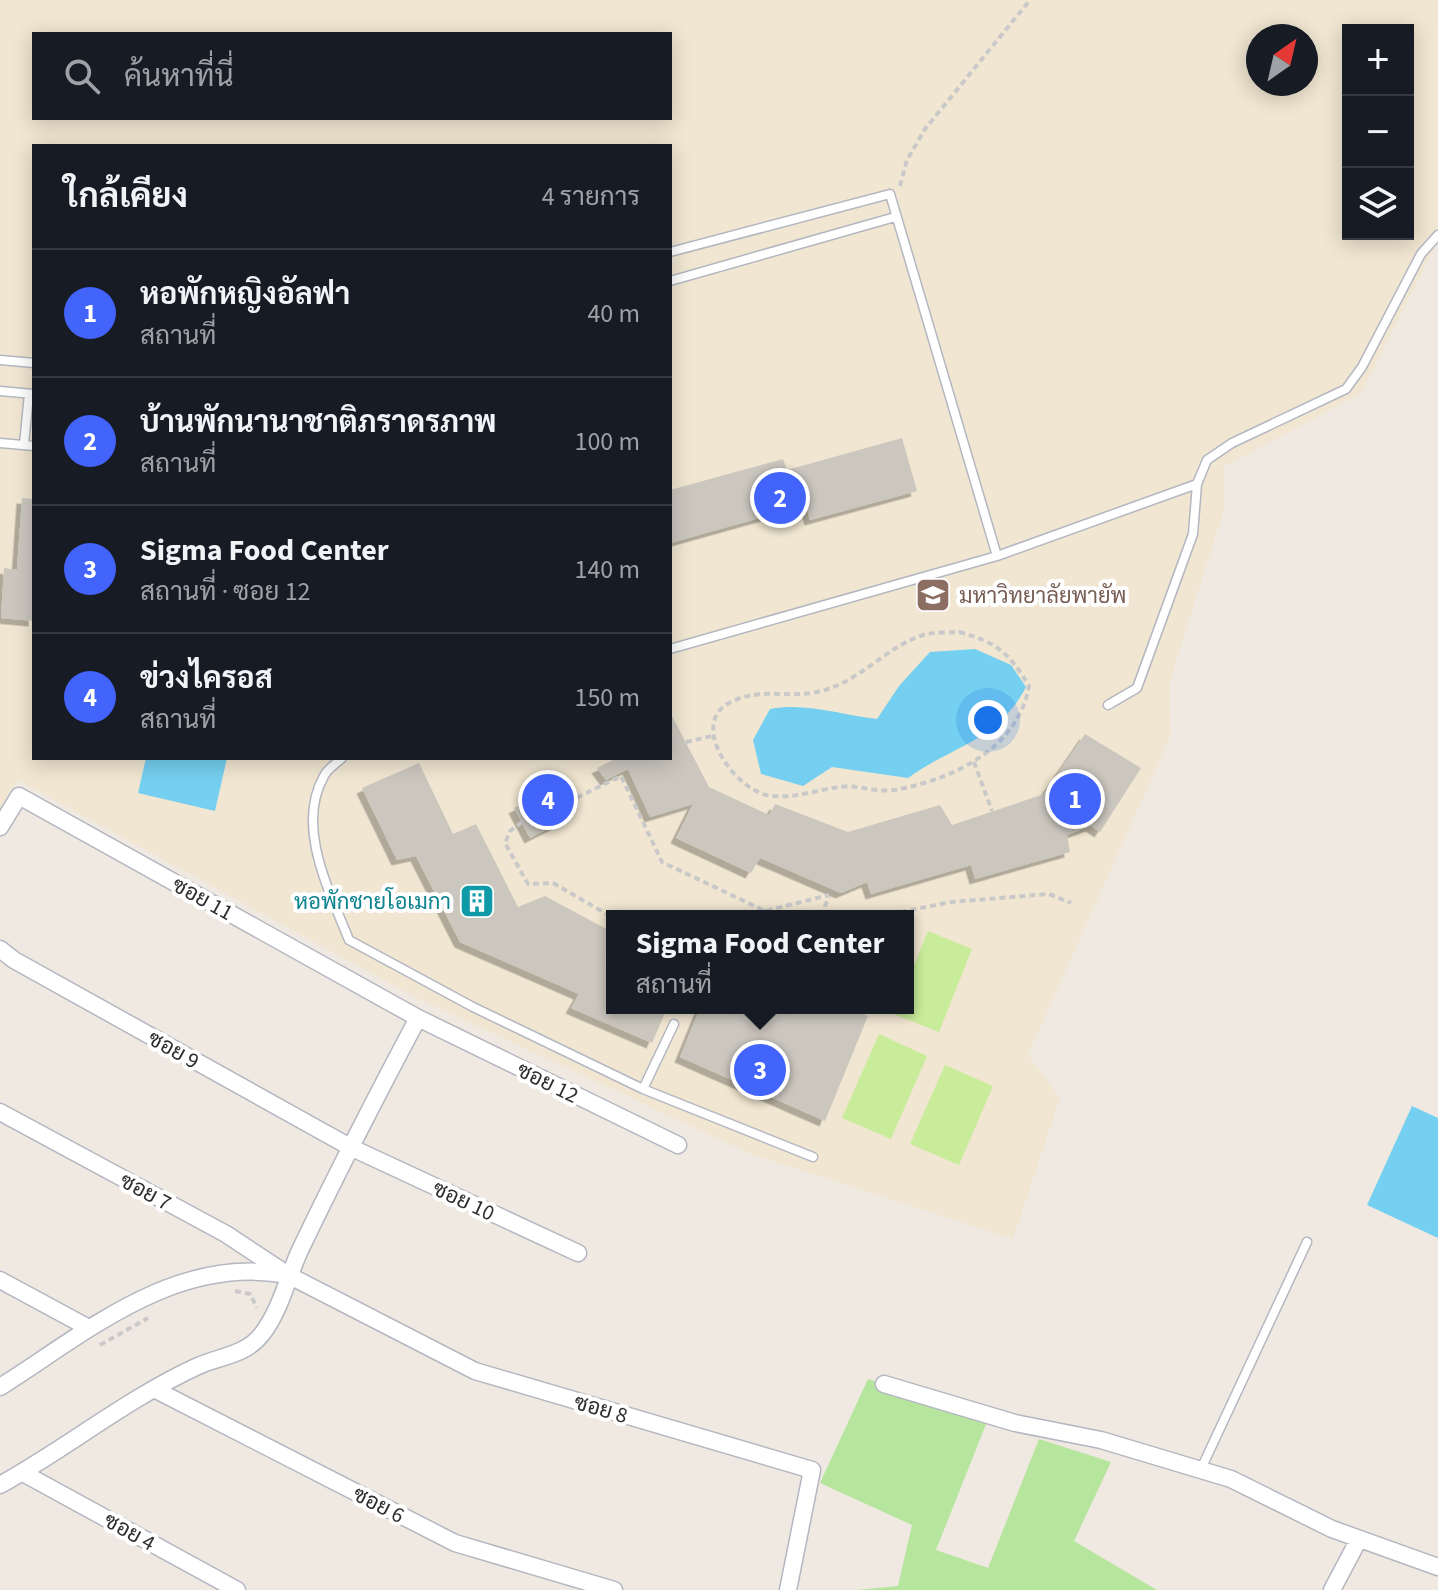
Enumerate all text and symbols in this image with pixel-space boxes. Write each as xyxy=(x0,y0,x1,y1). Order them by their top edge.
north arrow xyxy=(1246,24,1318,96)
map controls xyxy=(1342,24,1414,240)
button: + xyxy=(1342,24,1414,96)
search box xyxy=(32,32,672,120)
icon: search xyxy=(60,54,104,98)
text: ค้นหาที่นี่ xyxy=(124,55,234,98)
button: − xyxy=(1342,96,1414,168)
button: layers xyxy=(1342,168,1414,240)
text: ใกล้เคียง xyxy=(64,172,188,221)
text: 4 รายการ xyxy=(542,178,640,215)
text: หอพักหญิงอัลฟา xyxy=(140,273,350,316)
text: 1 xyxy=(83,295,97,332)
text: 40 m xyxy=(587,295,640,332)
text: สถานที่ xyxy=(140,317,216,354)
text: บ้านพักนานาชาติภราดรภาพ xyxy=(140,401,497,444)
text: 2 xyxy=(83,423,97,460)
text: 100 m xyxy=(574,423,640,460)
text: สถานที่ xyxy=(140,445,216,482)
pin: 2 xyxy=(754,468,806,528)
text: Sigma Food Center xyxy=(140,529,389,572)
text: 3 xyxy=(83,551,97,588)
text: 140 m xyxy=(574,551,640,588)
text: สถานที่ · ซอย 12 xyxy=(140,573,311,610)
school or university icon: มหาวิทยาลัยพายัพ xyxy=(914,576,952,614)
place label: มหาวิทยาลัยพายัพ xyxy=(959,580,1126,612)
text: ข่วงไครอส xyxy=(140,657,273,700)
text: 4 xyxy=(83,679,97,716)
text: 150 m xyxy=(574,679,640,716)
your location xyxy=(968,700,1008,740)
text: สถานที่ xyxy=(140,701,216,738)
pin: 1 xyxy=(1049,769,1101,829)
pin: 4 xyxy=(522,770,574,830)
street label: ซอย 11 xyxy=(166,869,239,929)
building icon: หอพักชายโอเมกา xyxy=(458,882,496,920)
place label: หอพักชายโอเมกา xyxy=(294,886,451,918)
popup xyxy=(606,910,914,1014)
text: Sigma Food Center xyxy=(636,922,884,965)
text: สถานที่ xyxy=(636,966,712,1003)
street label: ซอย 9 xyxy=(142,1023,205,1077)
pin: 3 xyxy=(734,1040,786,1100)
street label: ซอย 12 xyxy=(511,1054,584,1112)
street label: ซอย 7 xyxy=(114,1165,177,1219)
street label: ซอย 10 xyxy=(427,1173,500,1229)
street label: ซอย 8 xyxy=(570,1386,631,1432)
street label: ซอย 6 xyxy=(347,1478,410,1532)
street label: ซอย 4 xyxy=(98,1505,161,1559)

